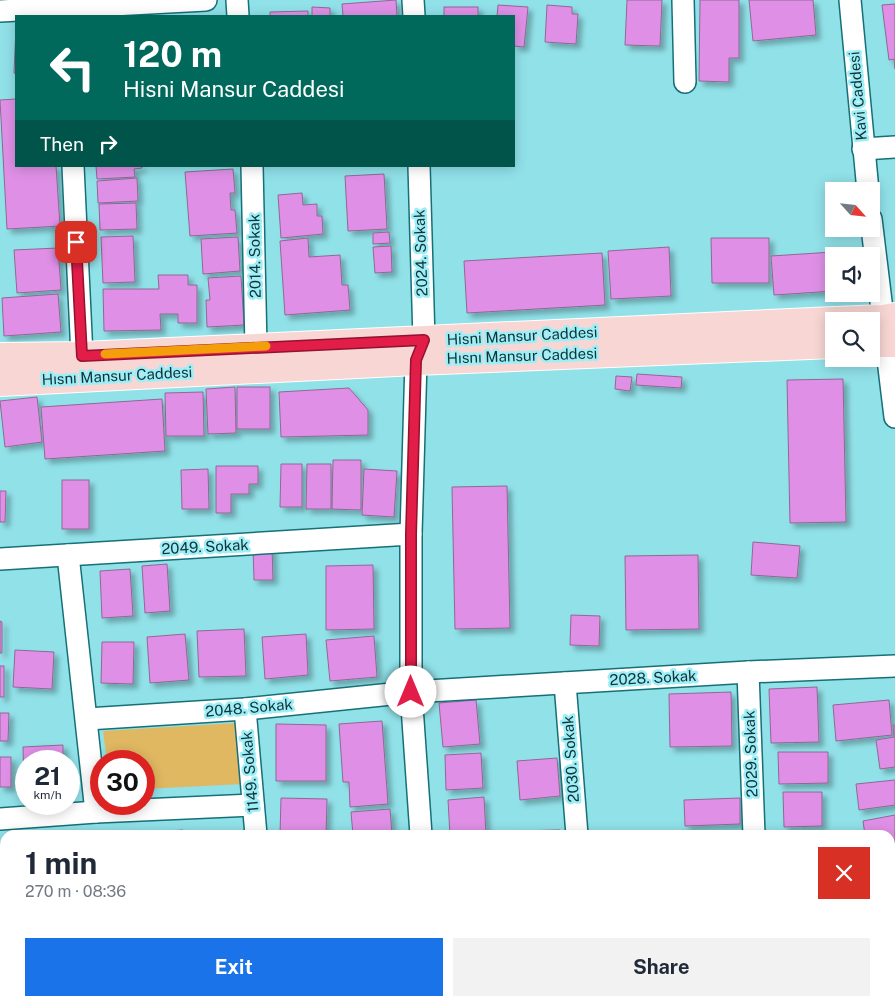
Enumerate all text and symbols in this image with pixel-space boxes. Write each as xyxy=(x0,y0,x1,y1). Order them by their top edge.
text: 120 m xyxy=(123,34,222,75)
icon: left xyxy=(40,35,105,100)
street label: Kavi Caddesi xyxy=(845,51,870,141)
text: Hisni Mansur Caddesi xyxy=(123,76,344,102)
icon: right xyxy=(94,130,122,158)
text: Then xyxy=(40,133,84,155)
north arrow xyxy=(825,182,880,238)
map controls xyxy=(825,182,880,367)
street label: 2024. Sokak xyxy=(410,209,431,297)
street label: 2014. Sokak xyxy=(245,214,264,298)
pin xyxy=(55,221,97,263)
icon: arrive xyxy=(62,228,90,256)
button: sound xyxy=(825,247,880,302)
button: search xyxy=(825,312,880,367)
street label: Hisni Mansur Caddesi xyxy=(446,323,598,348)
street label: Hısnı Mansur Caddesi xyxy=(446,344,598,367)
street label: Hısnı Mansur Caddesi xyxy=(41,363,193,388)
street label: 2049. Sokak xyxy=(161,536,249,557)
position arrow xyxy=(384,665,436,717)
street label: 2028. Sokak xyxy=(609,667,697,688)
street label: 2048. Sokak xyxy=(205,695,293,720)
street label: 2029. Sokak xyxy=(740,710,761,798)
street label: 2030. Sokak xyxy=(559,715,582,803)
street label: 1149. Sokak xyxy=(237,731,262,813)
speed limit sign: 30 xyxy=(90,750,155,815)
text: 21 xyxy=(34,761,61,791)
text: km/h xyxy=(33,788,62,802)
text: 1 min xyxy=(25,845,97,881)
button: close xyxy=(818,847,870,899)
text: 270 m · 08:36 xyxy=(25,882,126,901)
button: Exit xyxy=(25,938,443,996)
button: Share xyxy=(453,938,870,996)

